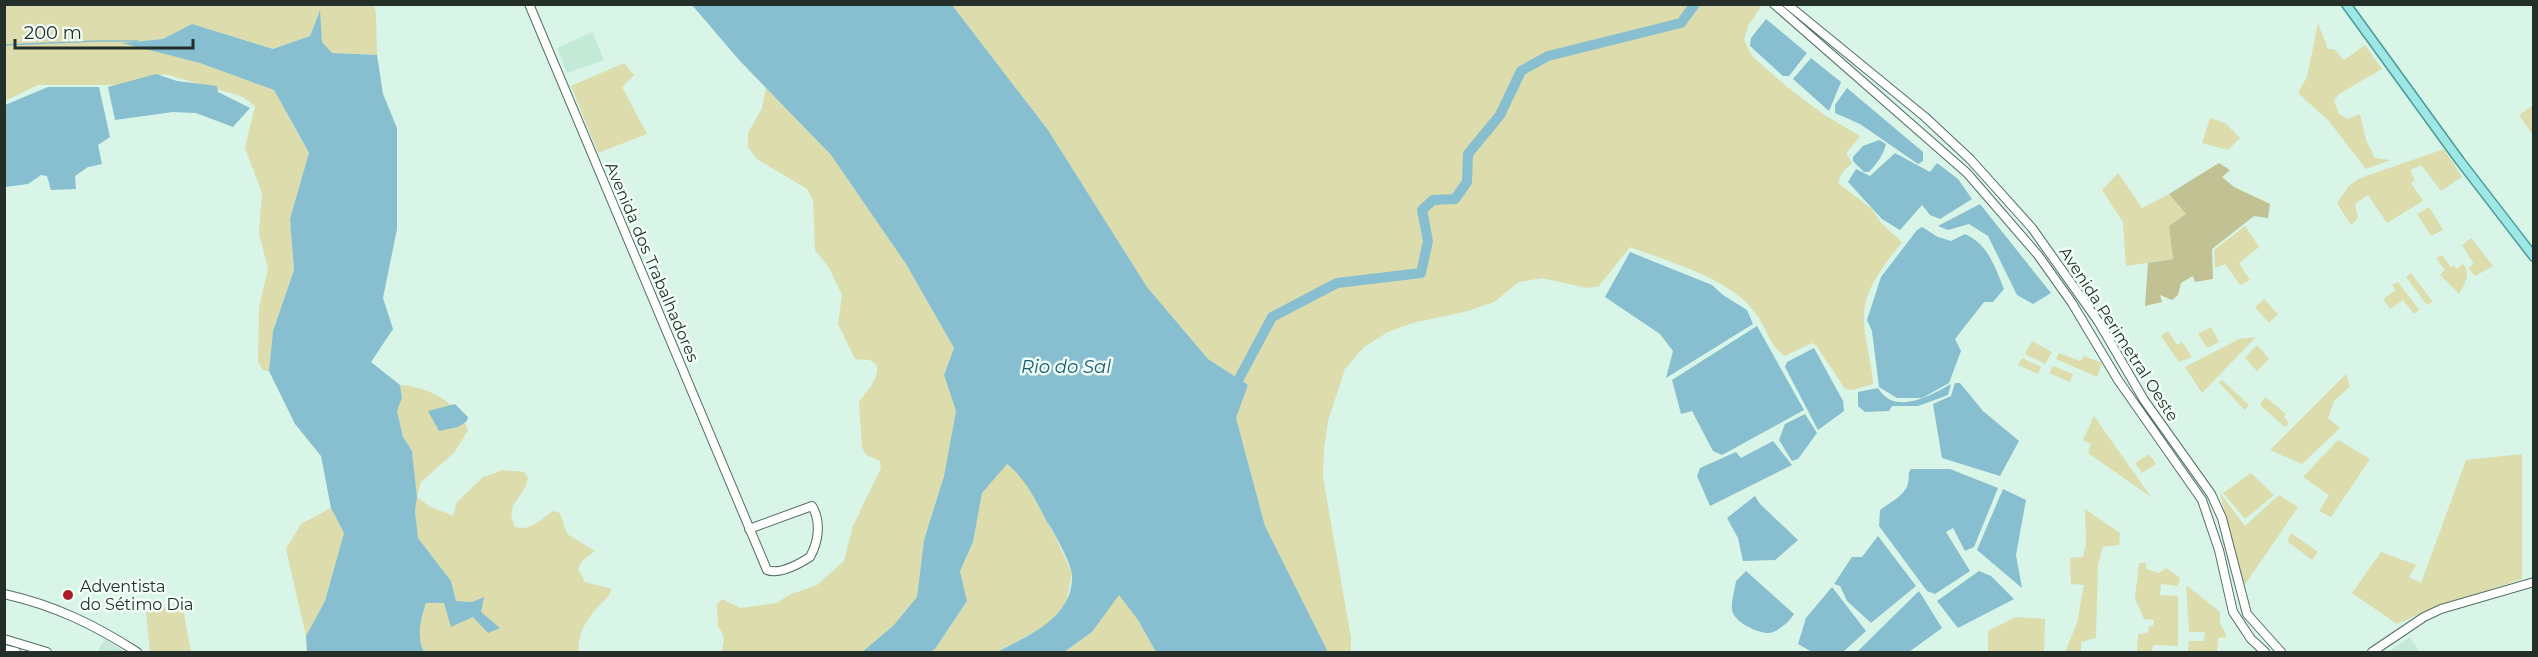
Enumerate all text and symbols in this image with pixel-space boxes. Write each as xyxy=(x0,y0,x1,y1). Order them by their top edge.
scale bar xyxy=(15,12,194,50)
text: 200 m xyxy=(24,22,82,44)
street label: Avenida dos Trabalhadores xyxy=(601,159,703,365)
street label: Avenida Perimetral Oeste xyxy=(2056,243,2182,425)
water label: Rio do Sal xyxy=(1021,356,1111,378)
place label: Adventista do Sétimo Dia xyxy=(80,577,194,614)
marker: Adventista do Sétimo Dia xyxy=(61,588,75,602)

